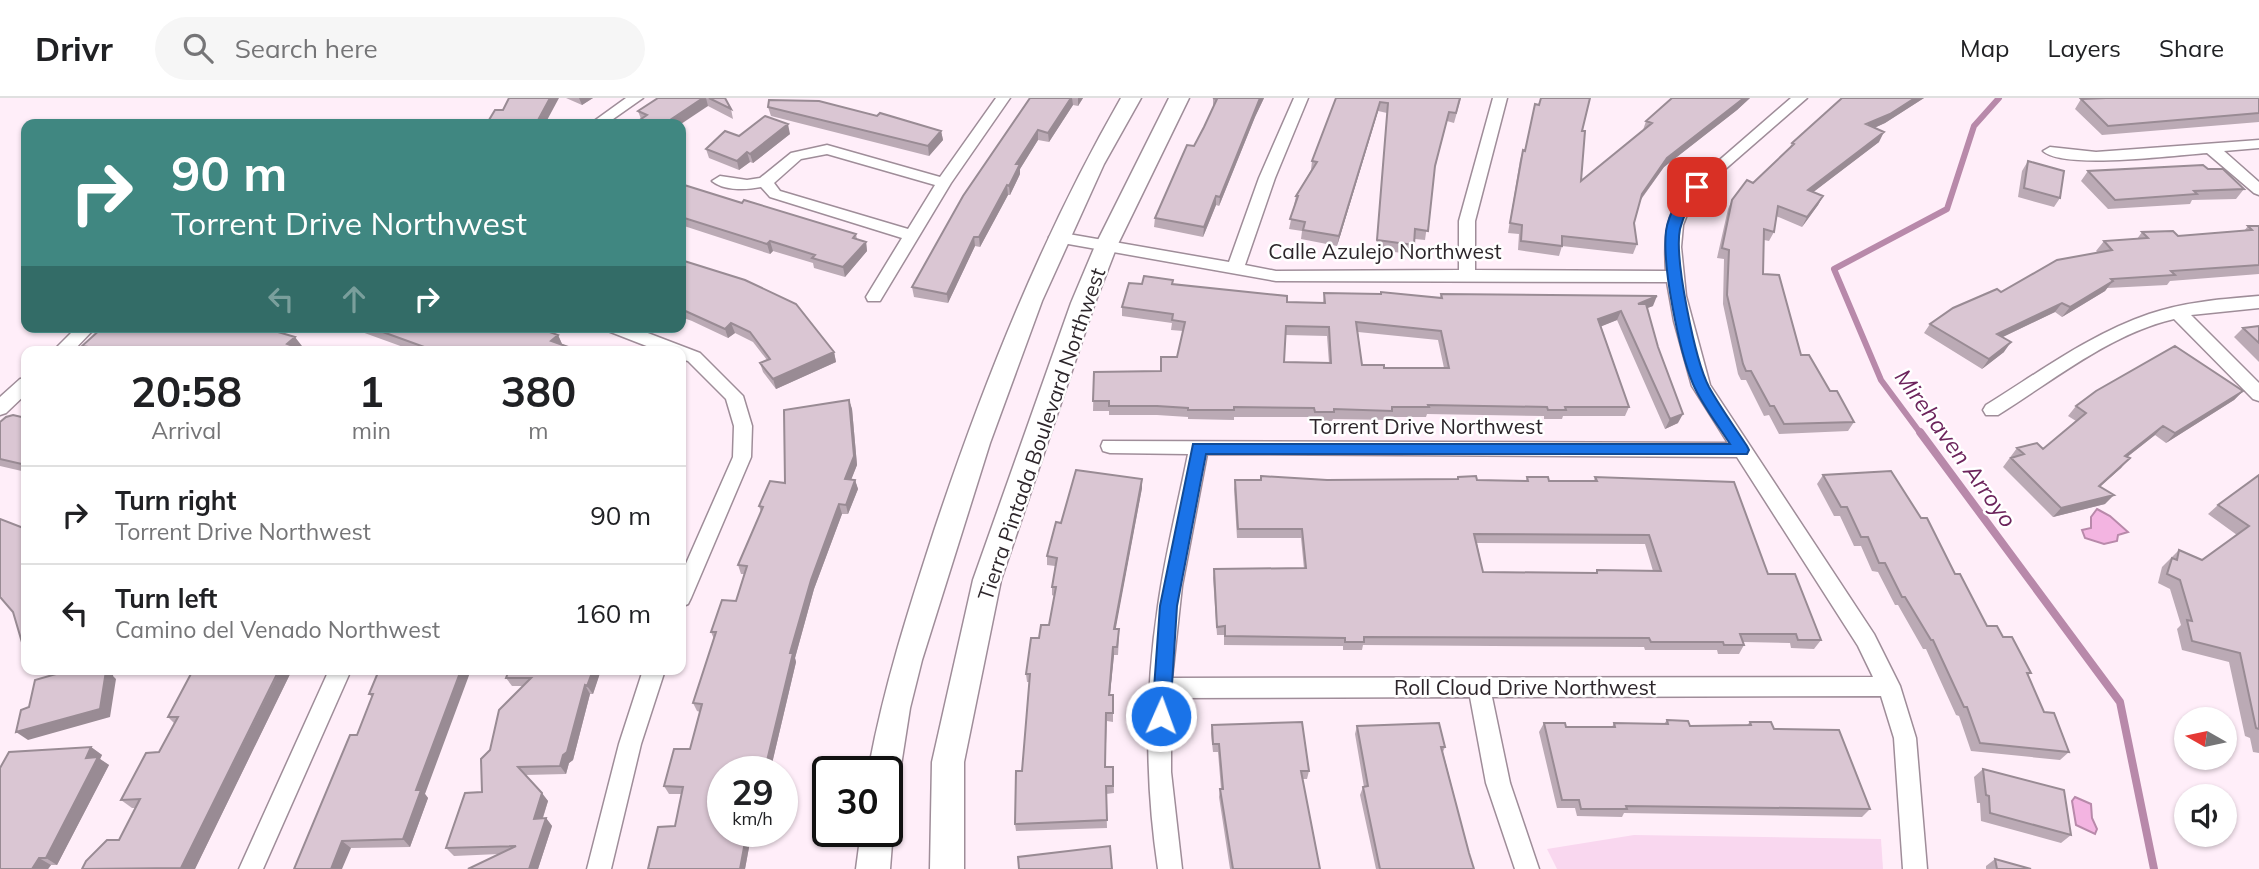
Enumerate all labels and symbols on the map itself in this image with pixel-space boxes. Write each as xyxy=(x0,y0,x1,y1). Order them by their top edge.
pin xyxy=(1667,157,1727,217)
street label: Calle Azulejo Northwest xyxy=(1268,238,1502,264)
street label: Tierra Pintada Boulevard Northwest xyxy=(972,264,1110,604)
water label: Mirehaven Arroyo xyxy=(1889,363,2023,533)
street label: Torrent Drive Northwest xyxy=(1309,413,1543,439)
street label: Roll Cloud Drive Northwest xyxy=(1394,674,1656,700)
position arrow xyxy=(1124,679,1198,753)
north arrow xyxy=(2174,707,2236,770)
speed limit sign: 30 xyxy=(812,756,903,847)

